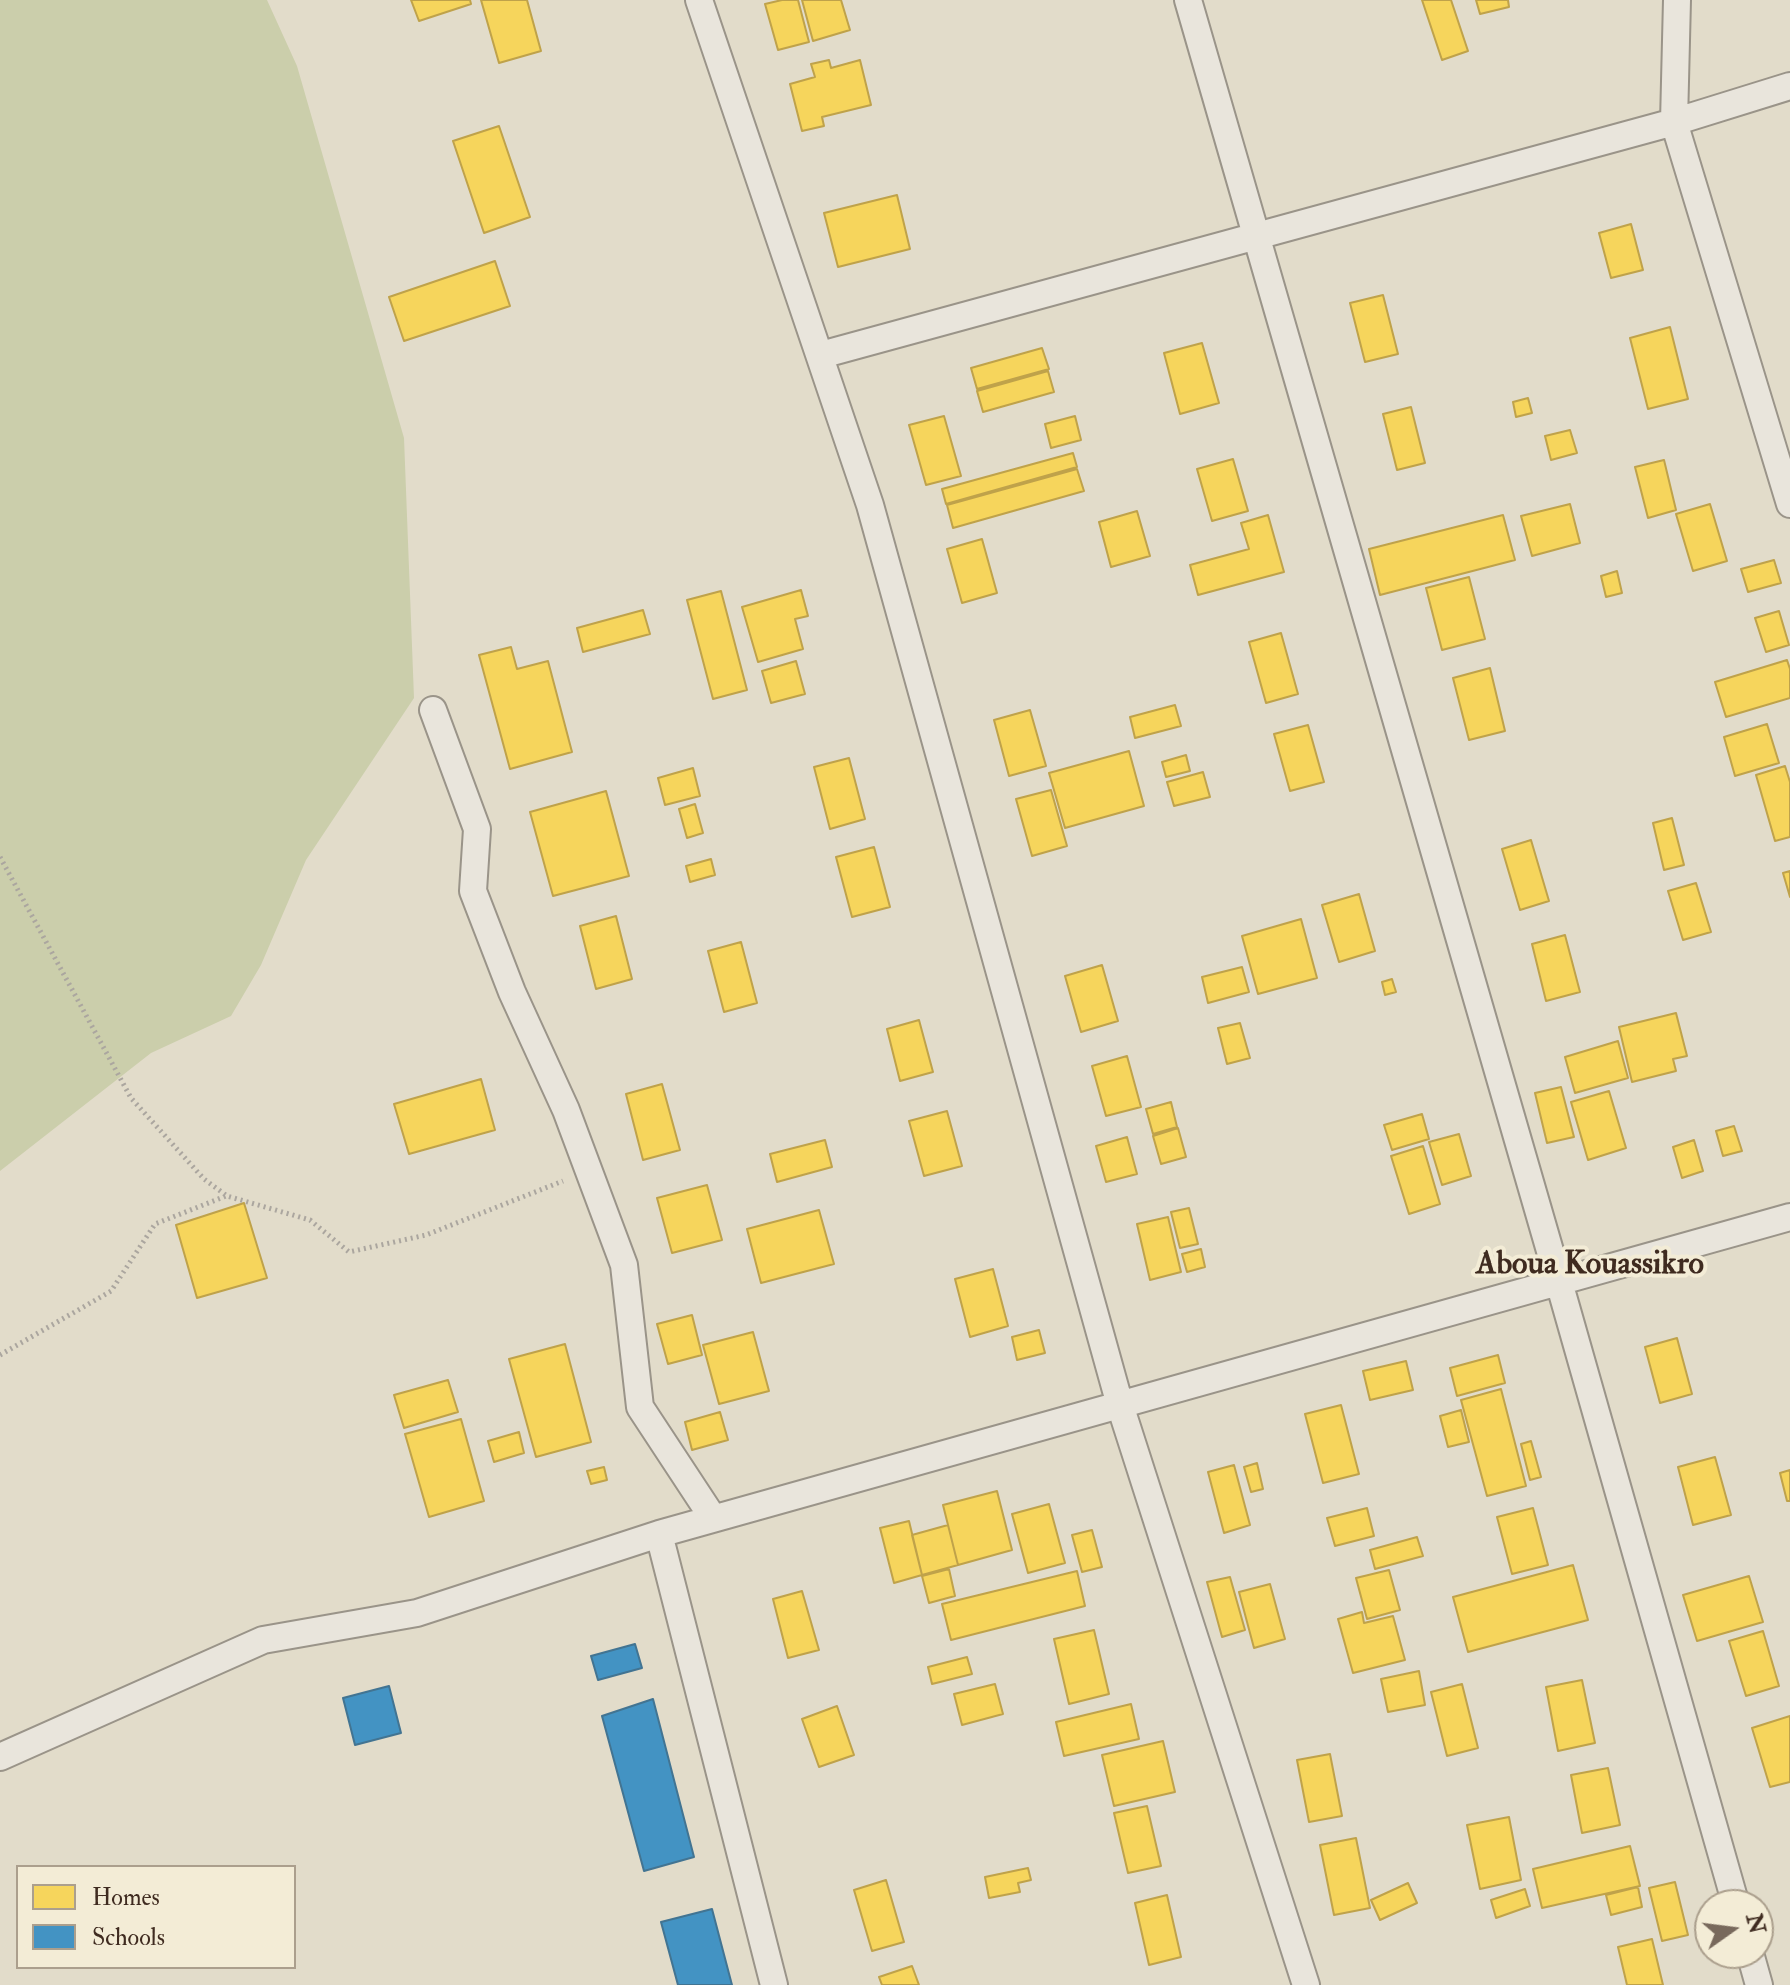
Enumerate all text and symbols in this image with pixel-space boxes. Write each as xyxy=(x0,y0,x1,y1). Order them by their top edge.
district label: Aboua Kouassikro xyxy=(1476,1247,1704,1285)
legend xyxy=(16,1865,296,1969)
text: Homes xyxy=(92,1882,160,1913)
north arrow xyxy=(1694,1889,1774,1969)
text: N xyxy=(1739,1911,1771,1937)
text: Schools xyxy=(92,1922,165,1953)

